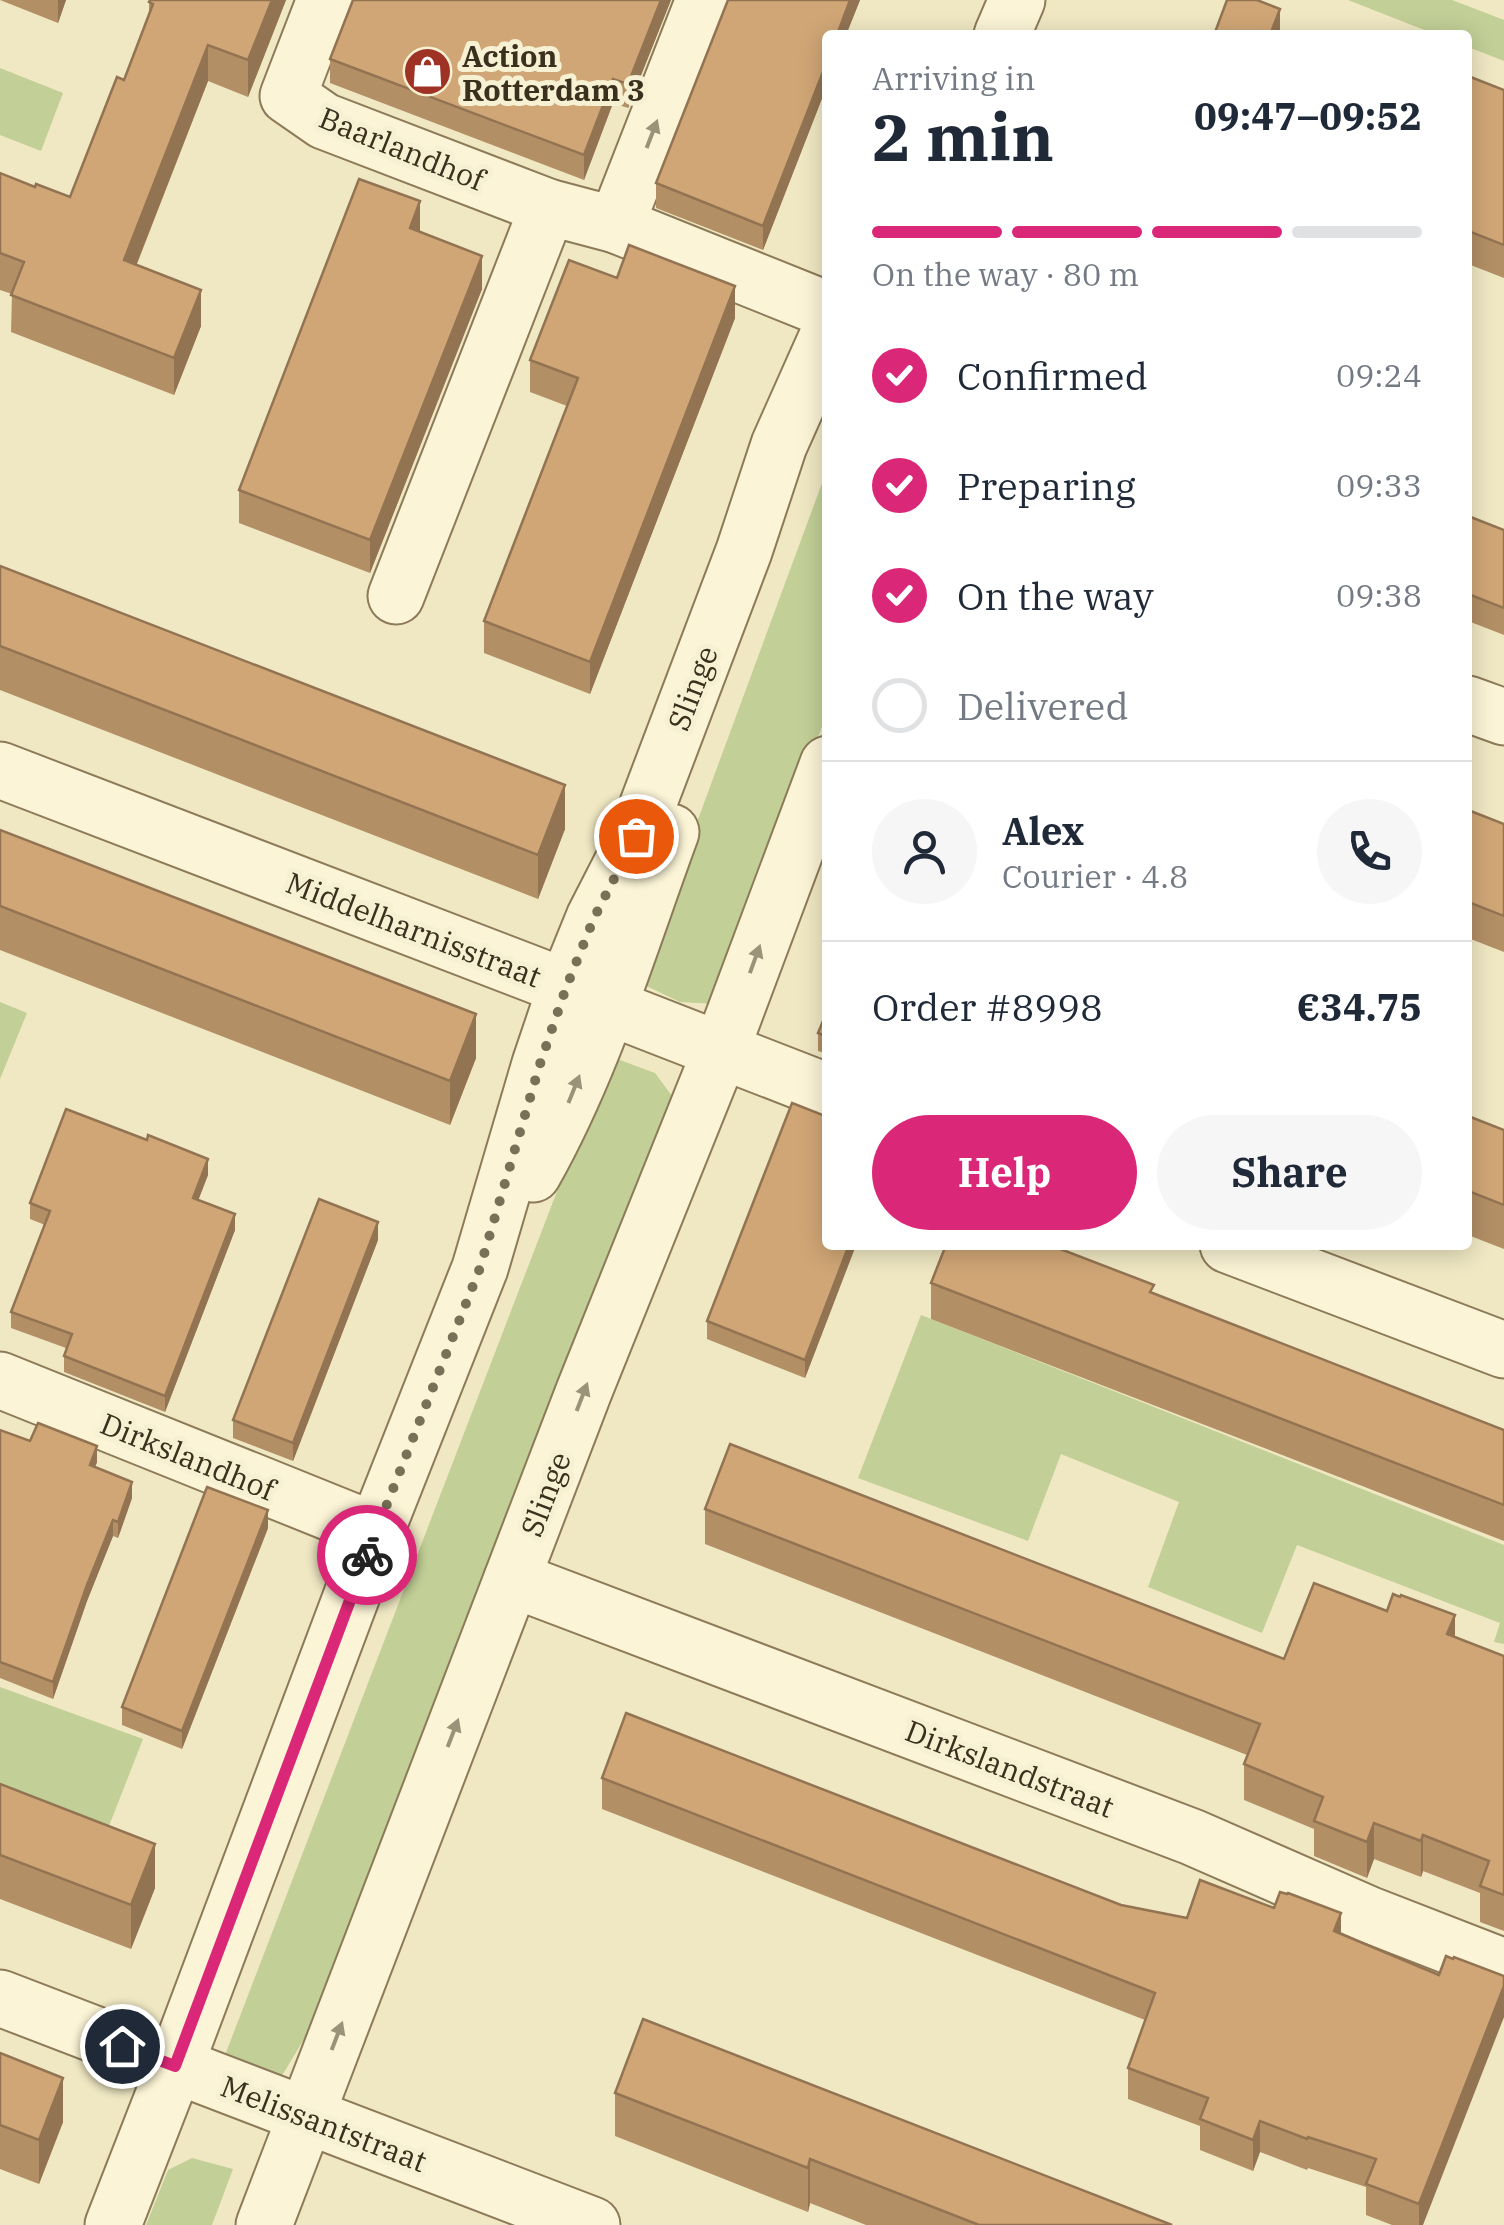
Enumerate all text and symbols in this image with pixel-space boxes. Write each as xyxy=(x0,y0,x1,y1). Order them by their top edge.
place label: Action Rotterdam 3 xyxy=(462,36,645,109)
shop icon: Action Rotterdam 3 xyxy=(401,46,453,98)
text: Arriving in xyxy=(872,57,1035,99)
text: 09:47–09:52 xyxy=(1194,91,1422,140)
text: 2 min xyxy=(872,94,1054,179)
street label: Baarlandhof xyxy=(314,97,492,199)
one-way arrow xyxy=(644,119,660,149)
text: On the way · 80 m xyxy=(872,253,1139,295)
icon: check xyxy=(872,348,927,403)
text: Confirmed xyxy=(957,351,1148,400)
text: 09:24 xyxy=(1336,354,1422,396)
icon: check xyxy=(872,458,927,513)
text: Preparing xyxy=(957,461,1136,510)
text: 09:33 xyxy=(1336,464,1422,506)
icon: check xyxy=(872,568,927,623)
text: On the way xyxy=(957,571,1154,620)
text: 09:38 xyxy=(1336,574,1422,616)
street label: Slinge xyxy=(658,640,726,736)
text: Delivered xyxy=(957,681,1129,730)
pin xyxy=(594,794,679,879)
button: person xyxy=(872,799,977,904)
button: phone xyxy=(1317,799,1422,904)
text: Alex xyxy=(1002,806,1084,855)
icon: bag xyxy=(609,809,664,864)
text: Courier · 4.8 xyxy=(1002,855,1188,897)
street label: Middelharnisstraat xyxy=(281,862,547,996)
one-way arrow xyxy=(748,944,763,974)
text: Order #8998 xyxy=(872,982,1103,1031)
text: €34.75 xyxy=(1296,982,1422,1031)
one-way arrow xyxy=(567,1074,583,1104)
button: Help xyxy=(872,1115,1137,1230)
button: Share xyxy=(1157,1115,1422,1230)
one-way arrow xyxy=(575,1381,590,1411)
street label: Dirkslandhof xyxy=(95,1403,282,1509)
street label: Slinge xyxy=(511,1446,579,1542)
courier xyxy=(317,1505,417,1605)
icon: bike xyxy=(340,1528,395,1583)
street label: Dirkslandstraat xyxy=(900,1710,1120,1826)
one-way arrow xyxy=(446,1717,462,1747)
pin xyxy=(80,2004,165,2089)
icon: home xyxy=(95,2019,150,2074)
one-way arrow xyxy=(330,2021,346,2051)
street label: Melissantstraat xyxy=(216,2066,432,2180)

